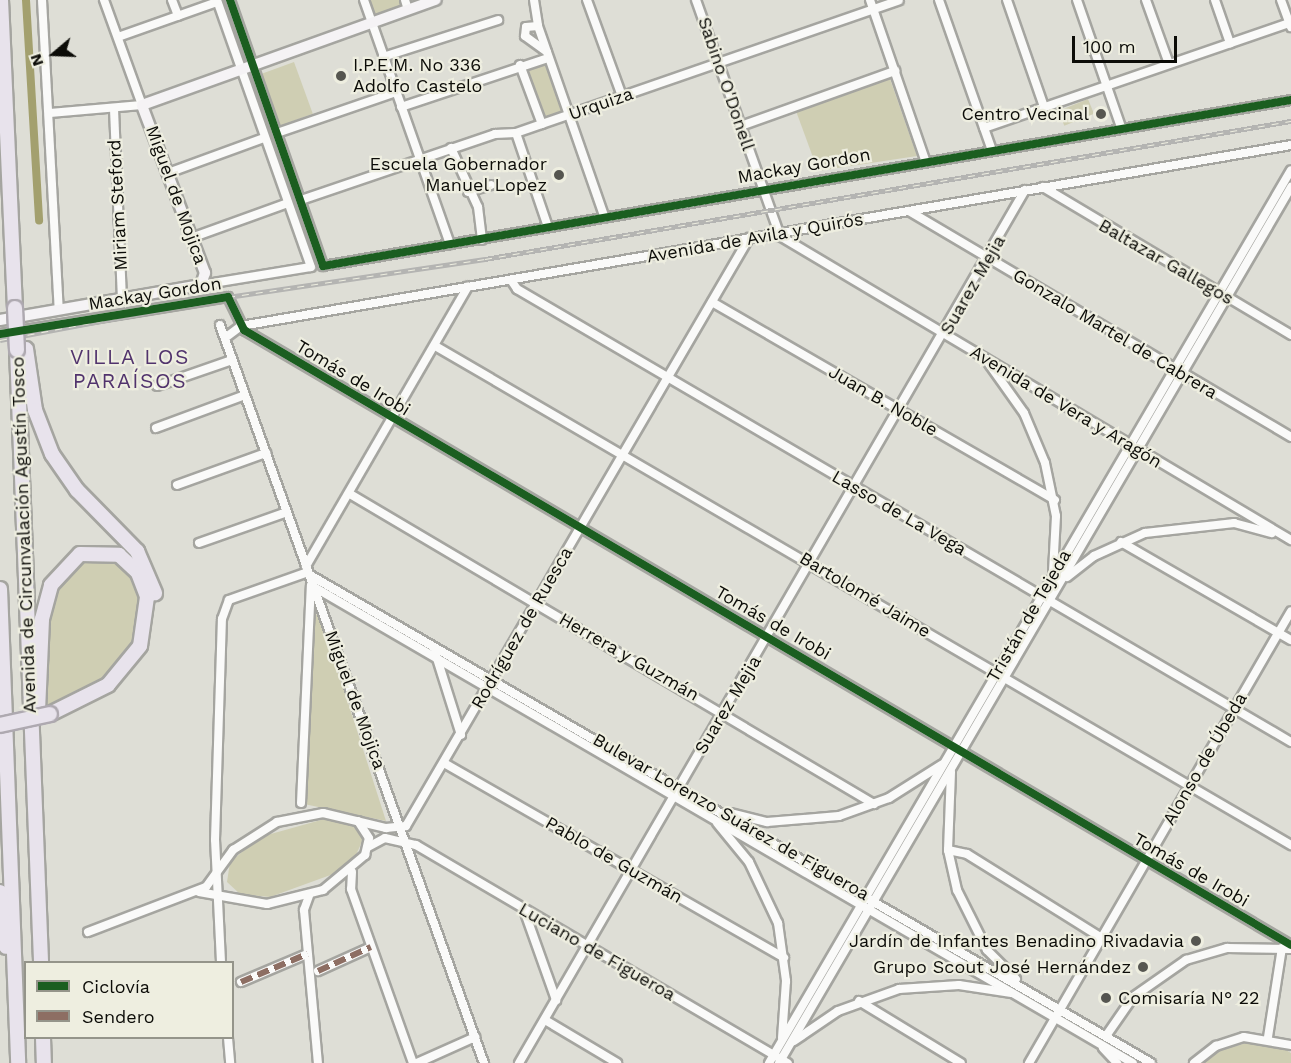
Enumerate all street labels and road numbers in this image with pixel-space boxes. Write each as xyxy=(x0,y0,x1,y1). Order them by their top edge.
street label: Sabino O'Donell xyxy=(693,14,759,154)
street label: Urquiza xyxy=(566,83,636,125)
street label: Miguel de Mojica xyxy=(141,122,211,268)
street label: Miriam Steford xyxy=(104,139,132,271)
street label: Mackay Gordon xyxy=(736,144,872,188)
street label: Avenida de Avila y Quirós xyxy=(644,208,866,268)
street label: Baltazar Gallegos xyxy=(1095,215,1237,309)
street label: Suarez Mejia xyxy=(936,231,1010,339)
street label: Gonzalo Martel de Cabrera xyxy=(1009,264,1221,404)
street label: Mackay Gordon xyxy=(87,273,223,315)
street label: Tomás de Irobi xyxy=(292,335,414,421)
street label: Avenida de Vera y Aragón xyxy=(965,340,1167,474)
street label: Avenida de Circunvalación Agustín Tosco xyxy=(7,356,41,714)
street label: Juan B. Noble xyxy=(825,361,941,441)
street label: Lasso de La Vega xyxy=(827,465,971,561)
street label: Rodríguez de Ruesca xyxy=(467,543,577,713)
street label: Tristán de Tejeda xyxy=(982,546,1076,686)
street label: Bartolomé Jaime xyxy=(795,547,935,643)
street label: Tomás de Irobi xyxy=(711,581,835,665)
street label: Herrera y Guzmán xyxy=(555,608,703,706)
street label: Miguel de Mojica xyxy=(320,627,390,773)
street label: Suarez Mejia xyxy=(690,652,766,758)
street label: Alonso de Úbeda xyxy=(1158,689,1252,829)
street label: Bulevar Lorenzo Suárez de Figueroa xyxy=(589,729,873,905)
street label: Pablo de Guzmán xyxy=(542,812,686,908)
street label: Tomás de Irobi xyxy=(1129,828,1253,912)
street label: Luciano de Figueroa xyxy=(515,898,679,1006)

